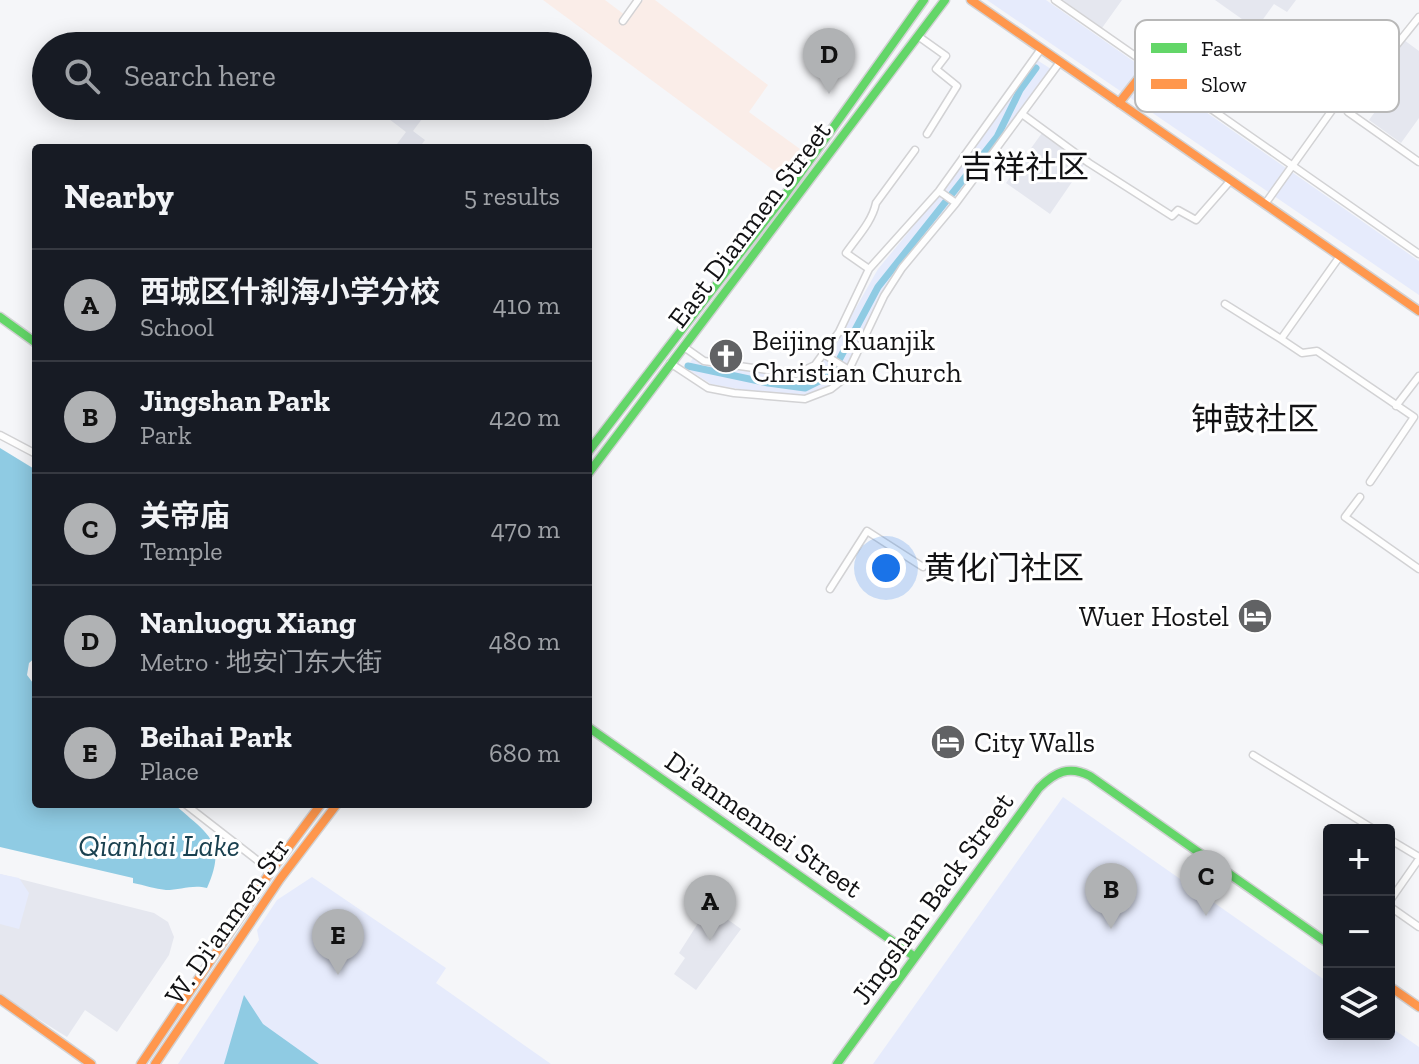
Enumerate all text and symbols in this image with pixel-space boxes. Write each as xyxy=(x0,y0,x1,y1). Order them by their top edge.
legend xyxy=(1135,20,1399,112)
pin: D xyxy=(803,28,855,94)
search box xyxy=(32,32,592,120)
text: Fast xyxy=(1201,35,1242,62)
icon: search xyxy=(60,54,104,98)
text: Search here xyxy=(124,58,276,94)
text: Slow xyxy=(1201,71,1247,98)
street label: East Dianmen Street xyxy=(661,114,838,334)
district label: 吉祥社区 xyxy=(961,148,1089,186)
text: Nearby xyxy=(64,176,174,217)
text: 5 results xyxy=(464,180,560,212)
text: 西城区什刹海小学分校 xyxy=(140,274,440,310)
text: A xyxy=(81,289,99,321)
text: 410 m xyxy=(493,289,560,321)
text: School xyxy=(140,311,214,343)
place label: Beijing Kuanjik Christian Church xyxy=(752,324,962,389)
church icon: Beijing Kuanjik Christian Church xyxy=(707,337,745,375)
text: Jingshan Park xyxy=(140,383,330,419)
district label: 钟鼓社区 xyxy=(1191,400,1319,438)
text: B xyxy=(82,401,98,433)
text: 420 m xyxy=(489,401,560,433)
text: Park xyxy=(140,419,192,451)
text: 关帝庙 xyxy=(140,498,230,534)
text: C xyxy=(82,513,98,545)
text: 470 m xyxy=(491,513,560,545)
text: Temple xyxy=(140,535,223,567)
your location xyxy=(866,548,906,588)
district label: 黄化门社区 xyxy=(924,549,1084,587)
hotel icon: Wuer Hostel xyxy=(1236,597,1274,635)
place label: Wuer Hostel xyxy=(1079,600,1229,633)
text: Nanluogu Xiang xyxy=(140,605,356,641)
text: D xyxy=(81,625,99,657)
text: 480 m xyxy=(489,625,560,657)
text: Metro · 地安门东大街 xyxy=(140,646,382,678)
text: Beihai Park xyxy=(140,719,292,755)
hotel icon: City Walls xyxy=(929,723,967,761)
place label: City Walls xyxy=(974,726,1095,759)
text: E xyxy=(82,737,98,769)
text: 680 m xyxy=(489,737,560,769)
street label: Di'anmennei Street xyxy=(659,744,869,905)
text: Place xyxy=(140,755,199,787)
street label: Jingshan Back Street xyxy=(845,786,1021,1011)
map controls xyxy=(1323,824,1395,1040)
button: + xyxy=(1323,824,1395,896)
water label: Qianhai Lake xyxy=(78,828,240,864)
street label: W. Di'anmen Str xyxy=(158,832,297,1011)
pin: C xyxy=(1180,850,1232,916)
pin: B xyxy=(1085,863,1137,929)
pin: A xyxy=(684,875,736,941)
button: − xyxy=(1323,896,1395,968)
pin: E xyxy=(312,909,364,975)
button: layers xyxy=(1323,968,1395,1040)

